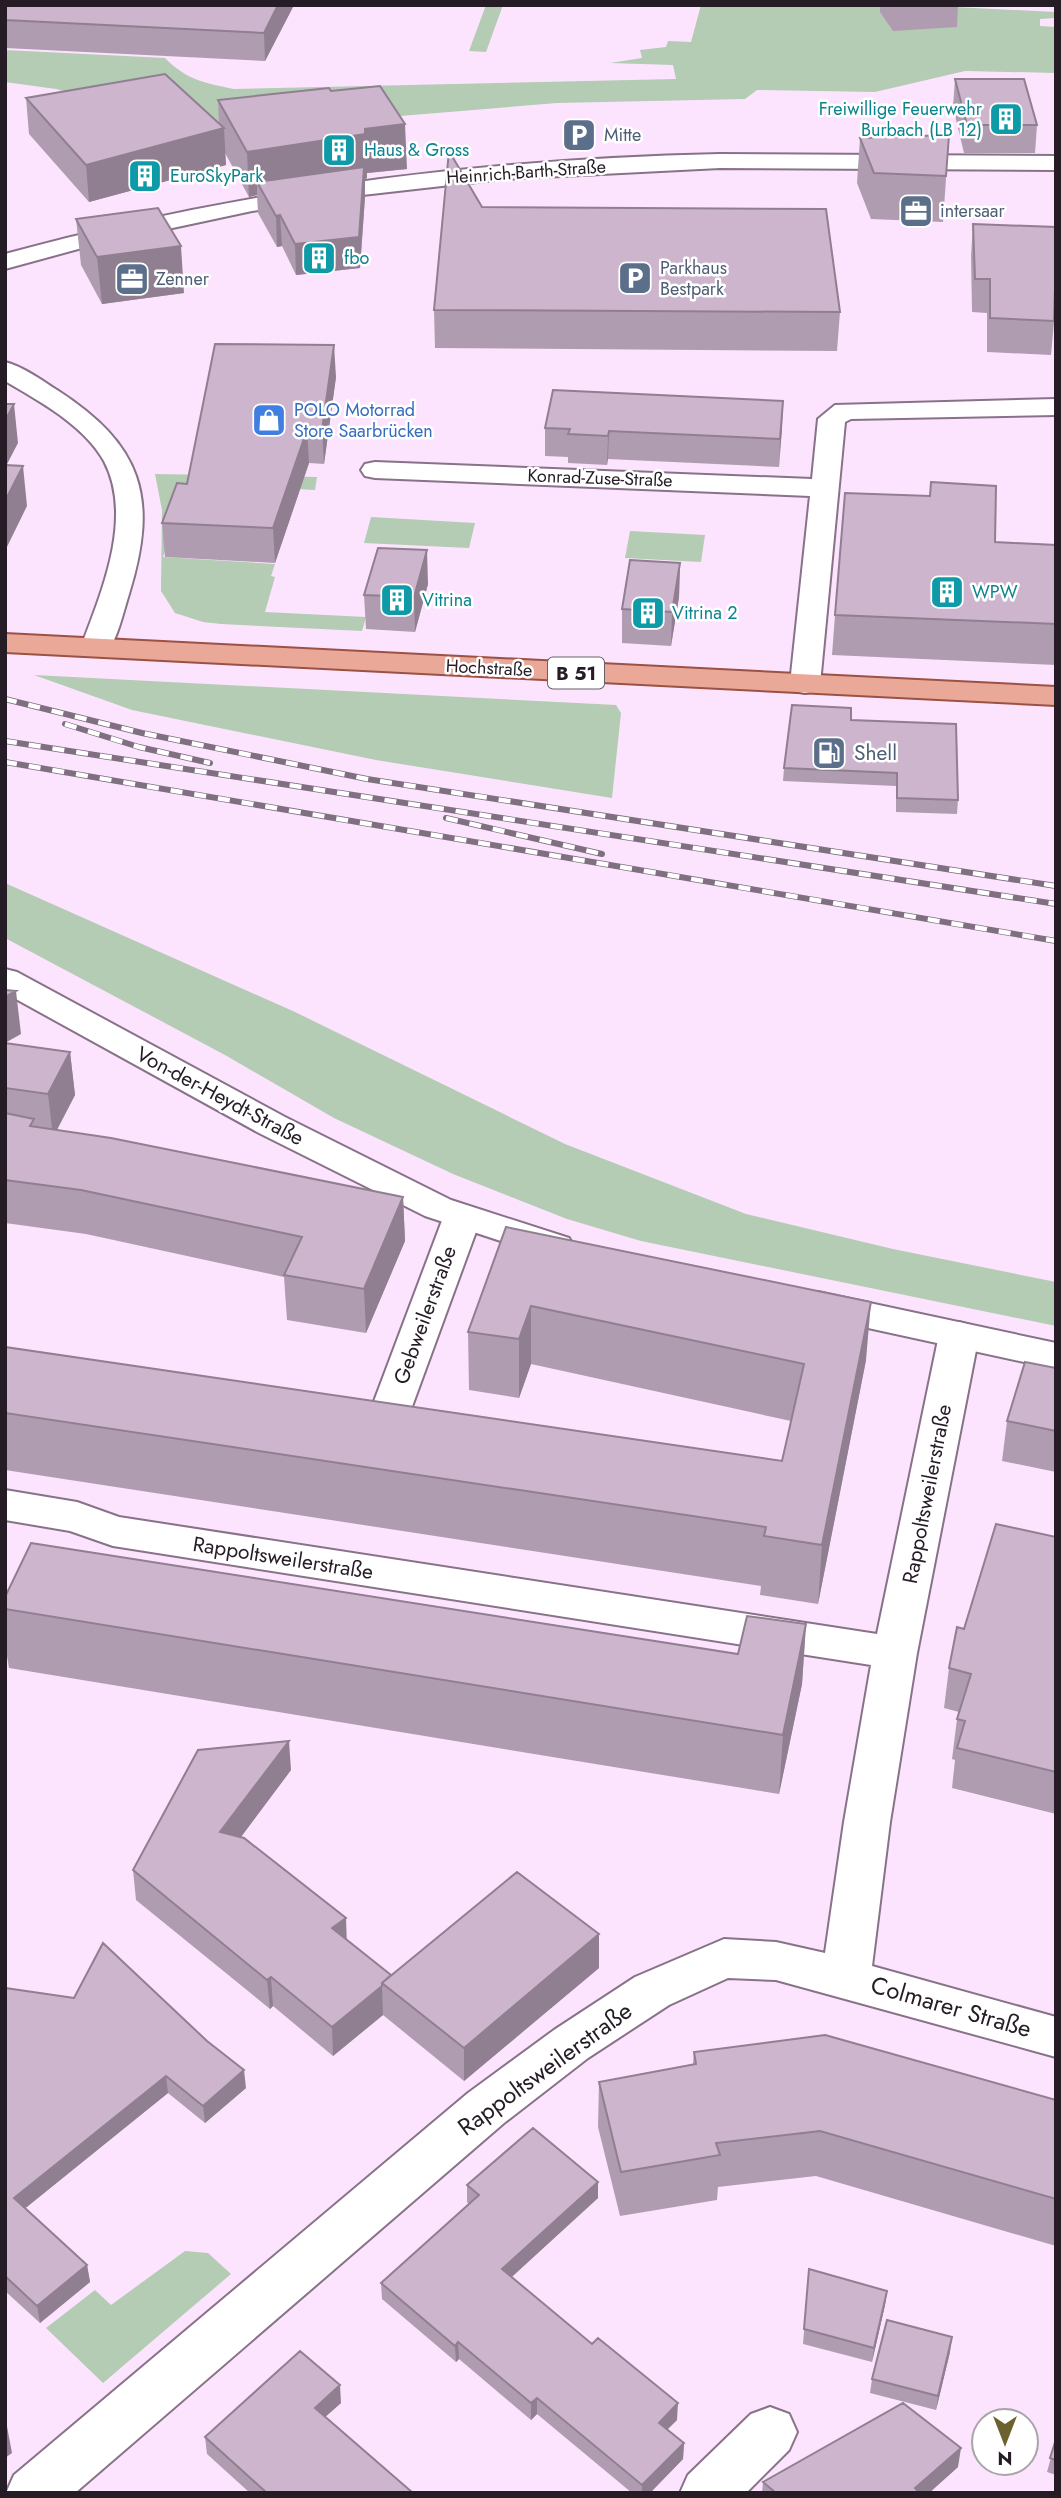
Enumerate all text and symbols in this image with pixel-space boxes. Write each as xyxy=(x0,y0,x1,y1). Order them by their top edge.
place label: Freiwillige Feuerwehr Burbach (LB 12) xyxy=(819,96,983,143)
building icon: Freiwillige Feuerwehr Burbach (LB 12) xyxy=(987,100,1025,138)
parking icon: Mitte xyxy=(560,116,598,154)
place label: Mitte xyxy=(604,122,641,148)
building icon: Haus & Gross xyxy=(320,131,358,169)
place label: Haus & Gross xyxy=(364,137,469,163)
street label: Heinrich-Barth-Straße xyxy=(445,153,607,191)
building icon: EuroSkyPark xyxy=(126,157,164,195)
place label: EuroSkyPark xyxy=(170,163,263,189)
office icon: intersaar xyxy=(897,192,935,230)
place label: intersaar xyxy=(940,198,1005,224)
building icon: fbo xyxy=(300,239,338,277)
place label: fbo xyxy=(344,245,369,271)
place label: Parkhaus Bestpark xyxy=(660,255,727,302)
parking icon: Parkhaus Bestpark xyxy=(616,259,654,297)
office icon: Zenner xyxy=(113,260,151,298)
place label: Zenner xyxy=(156,266,210,292)
place label: POLO Motorrad Store Saarbrücken xyxy=(294,397,433,444)
shop icon: POLO Motorrad Store Saarbrücken xyxy=(250,401,288,439)
street label: Konrad-Zuse-Straße xyxy=(527,462,673,494)
building icon: WPW xyxy=(928,573,966,611)
place label: WPW xyxy=(972,579,1018,605)
building icon: Vitrina xyxy=(378,581,416,619)
place label: Vitrina xyxy=(422,587,472,613)
building icon: Vitrina 2 xyxy=(629,594,667,632)
place label: Vitrina 2 xyxy=(672,600,737,626)
street label: Hochstraße xyxy=(445,653,533,683)
road number: B 51 xyxy=(548,658,604,688)
fuel station icon: Shell xyxy=(810,734,848,772)
place label: Shell xyxy=(854,738,897,768)
street label: Von-der-Heydt-Straße xyxy=(131,1039,309,1153)
street label: Gebweilerstraße xyxy=(386,1241,464,1388)
street label: Rappoltsweilerstraße xyxy=(895,1402,959,1586)
street label: Rappoltsweilerstraße xyxy=(191,1529,375,1587)
street label: Colmarer Straße xyxy=(867,1967,1036,2046)
street label: Rappoltsweilerstraße xyxy=(450,1993,639,2144)
north arrow xyxy=(970,2407,1040,2477)
text: N xyxy=(997,2445,1013,2472)

